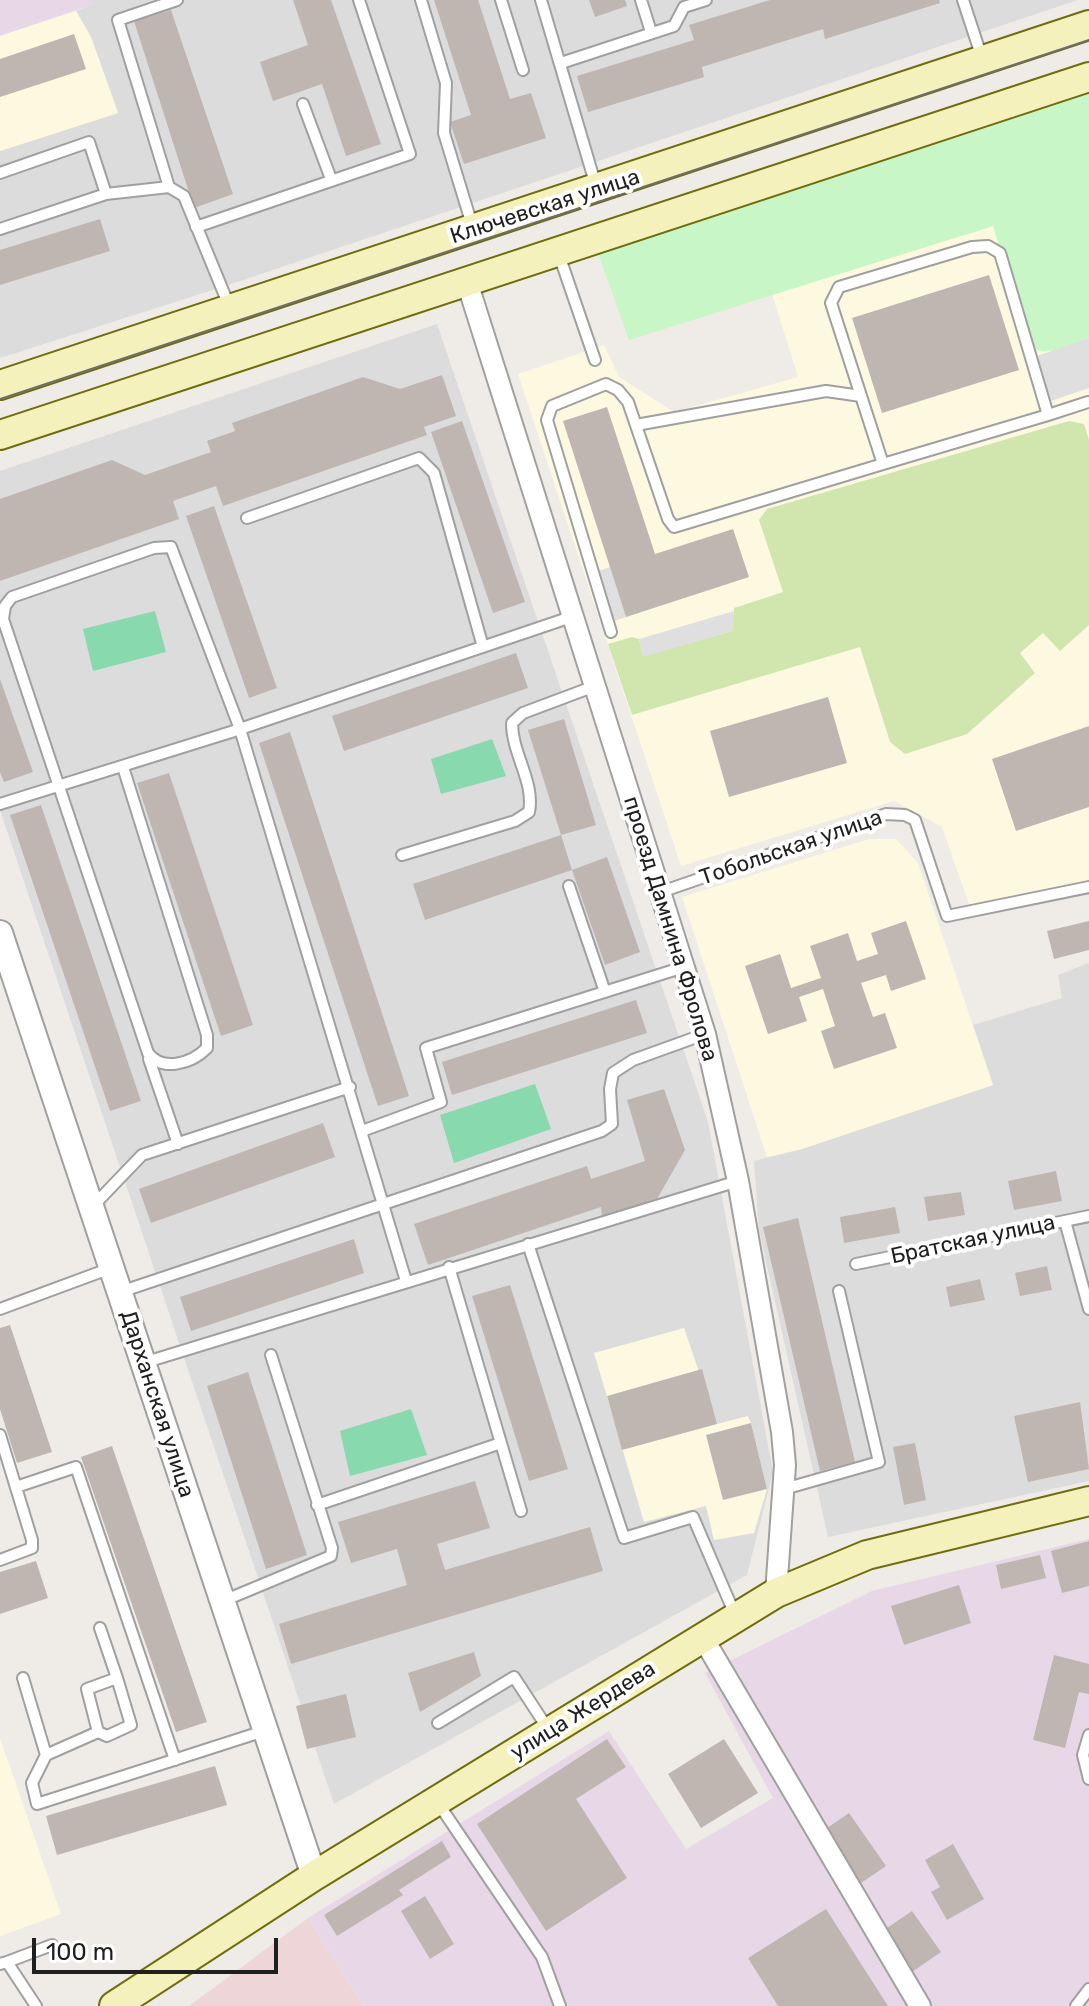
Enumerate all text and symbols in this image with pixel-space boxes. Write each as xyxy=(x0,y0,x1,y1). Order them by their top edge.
street label: Ключевская улица xyxy=(447,164,643,250)
street label: проезд Дамнина Фролова xyxy=(617,793,723,1065)
street label: Тобольская улица xyxy=(696,804,886,892)
street label: Братская улица xyxy=(888,1210,1058,1270)
street label: Дарханская улица xyxy=(114,1307,200,1501)
street label: улица Жердева xyxy=(506,1656,660,1766)
scale bar xyxy=(36,1922,282,1972)
text: 100 m xyxy=(46,1938,114,1966)

